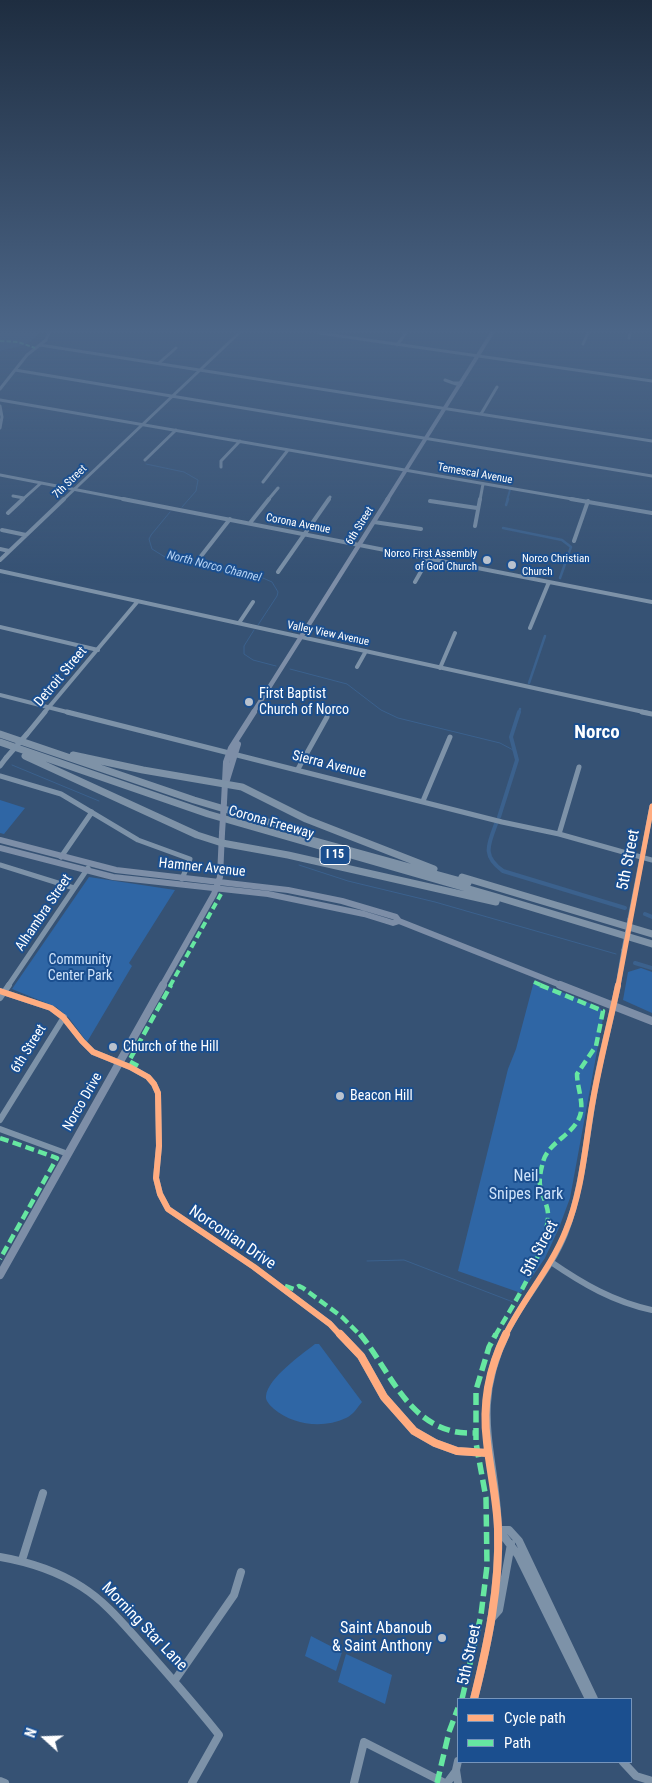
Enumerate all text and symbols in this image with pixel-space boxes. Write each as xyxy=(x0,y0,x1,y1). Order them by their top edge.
street label: Temescal Avenue xyxy=(436,461,514,487)
street label: 7th Street xyxy=(50,463,90,501)
street label: 6th Street xyxy=(343,505,377,547)
street label: Corona Avenue xyxy=(265,511,331,537)
place label: Norco First Assembly of God Church xyxy=(384,547,477,573)
water label: North Norco Channel xyxy=(166,548,262,586)
place label: Norco Christian Church xyxy=(522,552,590,578)
marker: Norco First Assembly of God Church xyxy=(481,554,493,566)
marker: Norco Christian Church xyxy=(506,559,518,571)
street label: Valley View Avenue xyxy=(286,619,370,649)
street label: Detroit Street xyxy=(31,644,91,710)
place label: First Baptist Church of Norco xyxy=(259,686,349,719)
marker: First Baptist Church of Norco xyxy=(243,696,255,708)
district label: Norco xyxy=(574,722,620,744)
street label: Sierra Avenue xyxy=(290,748,368,782)
street label: Corona Freeway xyxy=(226,803,316,843)
street label: 5th Street xyxy=(614,828,644,892)
road number: I 15 xyxy=(320,846,350,864)
street label: Hamner Avenue xyxy=(158,855,246,881)
street label: Alhambra Street xyxy=(12,871,76,955)
park label: Community Center Park xyxy=(48,952,112,984)
street label: 6th Street xyxy=(8,1022,50,1076)
place label: Church of the Hill xyxy=(123,1039,219,1055)
marker: Church of the Hill xyxy=(107,1041,119,1053)
street label: Norco Drive xyxy=(60,1070,106,1134)
place label: Beacon Hill xyxy=(350,1088,413,1104)
marker: Beacon Hill xyxy=(334,1090,346,1102)
park label: Neil Snipes Park xyxy=(489,1167,563,1205)
street label: Norconian Drive xyxy=(185,1202,279,1274)
street label: 5th Street xyxy=(517,1217,563,1281)
street label: Morning Star Lane xyxy=(97,1579,191,1675)
place label: Saint Abanoub & Saint Anthony xyxy=(332,1619,432,1657)
street label: 5th Street xyxy=(454,1623,486,1687)
marker: Saint Abanoub & Saint Anthony xyxy=(436,1632,448,1644)
legend xyxy=(457,1698,632,1763)
text: Cycle path xyxy=(504,1709,566,1727)
north arrow xyxy=(20,1713,70,1763)
text: N xyxy=(22,1726,40,1740)
text: Path xyxy=(504,1734,531,1752)

